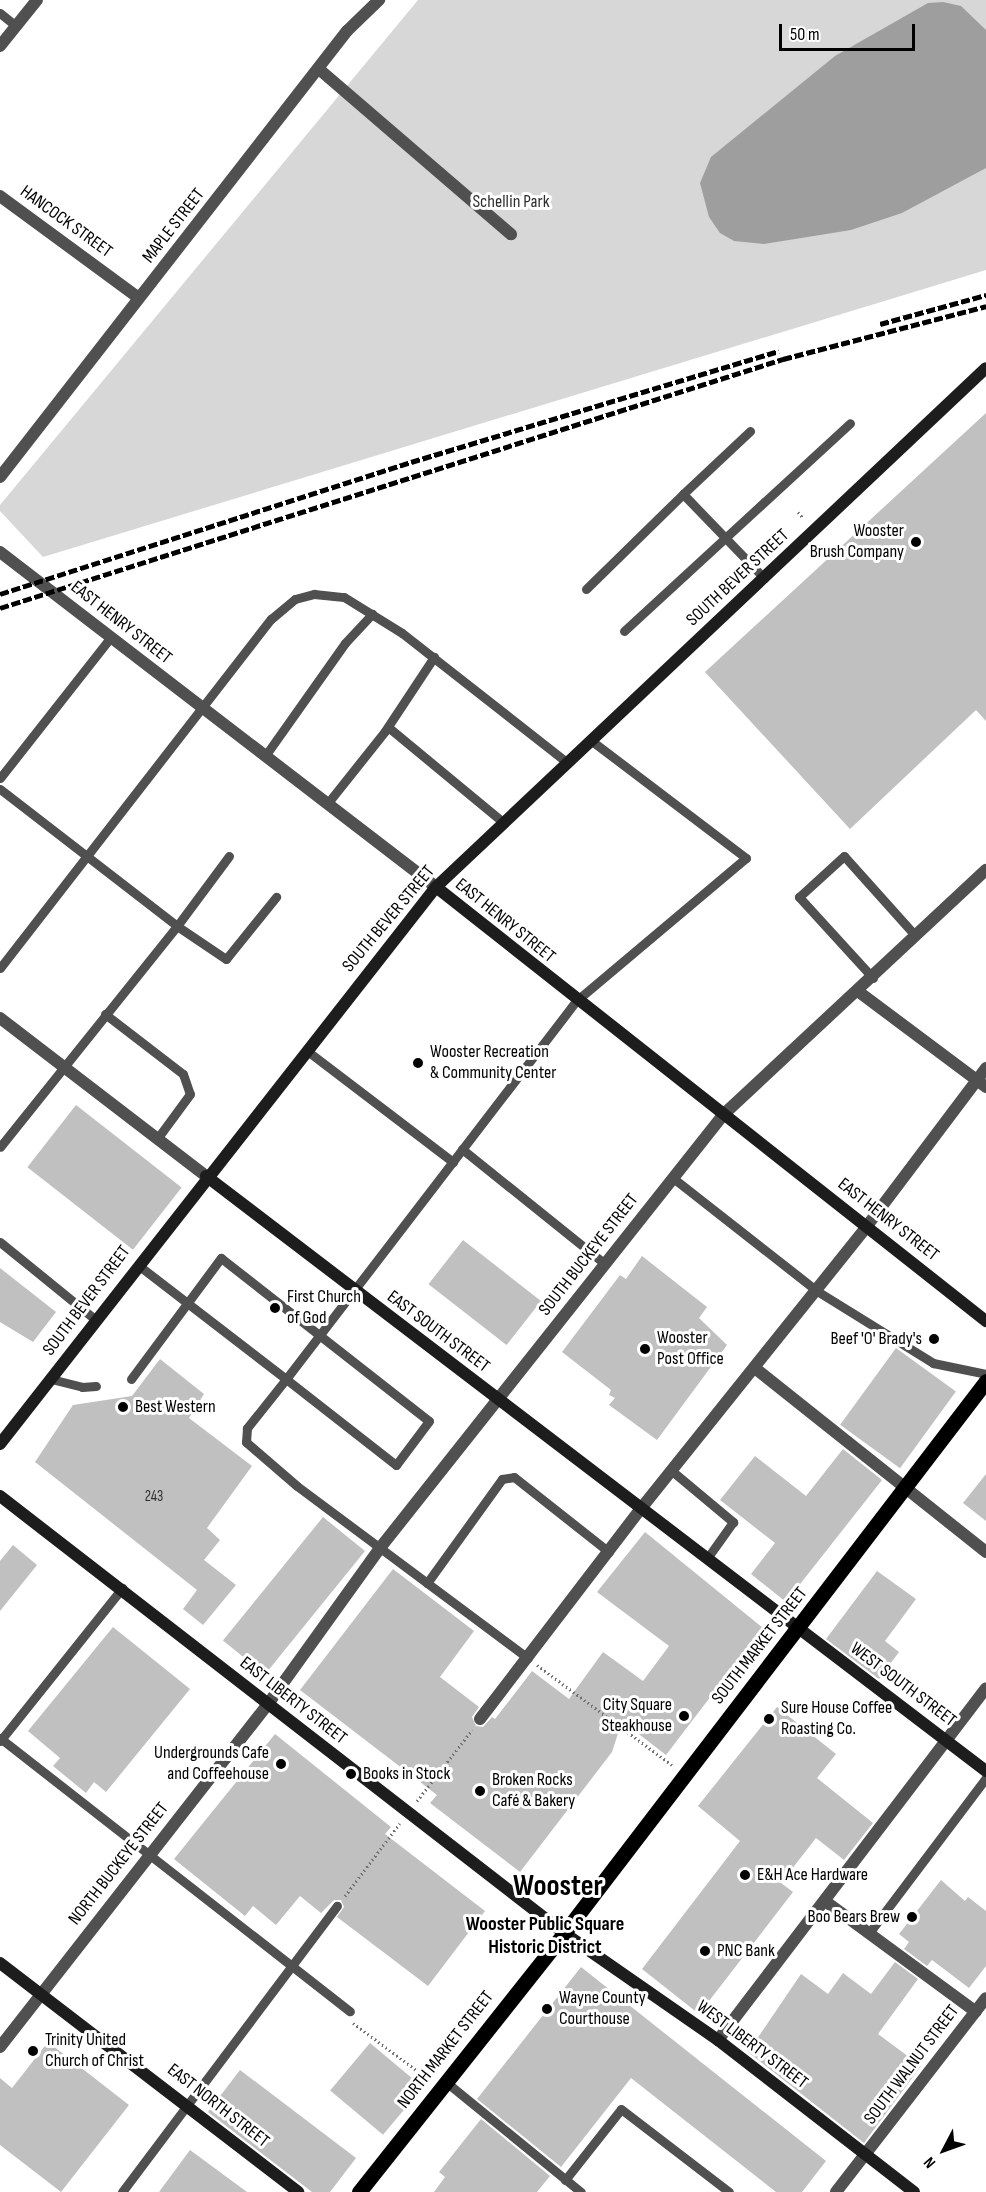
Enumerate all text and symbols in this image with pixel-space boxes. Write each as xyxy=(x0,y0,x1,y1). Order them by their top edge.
scale bar xyxy=(782,12,918,50)
text: 50 m xyxy=(790,24,820,45)
street label: HANCOCK STREET xyxy=(16,181,116,263)
street label: MAPLE STREET xyxy=(138,185,210,267)
park label: Schellin Park xyxy=(472,191,550,213)
place label: Wooster Brush Company xyxy=(810,521,904,564)
street label: SOUTH BEVER STREET xyxy=(682,525,794,631)
marker: Wooster Brush Company xyxy=(909,535,923,549)
street label: EAST HENRY STREET xyxy=(66,577,176,669)
street label: SOUTH BEVER STREET xyxy=(338,861,440,977)
street label: EAST HENRY STREET xyxy=(451,874,559,968)
place label: Wooster Recreation & Community Center xyxy=(430,1042,556,1084)
marker: Wooster Recreation & Community Center xyxy=(411,1056,425,1070)
street label: EAST HENRY STREET xyxy=(833,1174,943,1266)
street label: SOUTH BUCKEYE STREET xyxy=(535,1190,643,1320)
street label: SOUTH BEVER STREET xyxy=(39,1242,135,1360)
street label: EAST SOUTH STREET xyxy=(382,1286,494,1378)
place label: First Church of God xyxy=(287,1287,361,1330)
marker: First Church of God xyxy=(268,1301,282,1315)
place label: Wooster Post Office xyxy=(657,1328,724,1370)
place label: Beef 'O' Brady's xyxy=(831,1328,922,1350)
marker: Beef 'O' Brady's xyxy=(927,1332,941,1346)
marker: Wooster Post Office xyxy=(638,1342,652,1356)
place label: Best Western xyxy=(135,1396,216,1418)
marker: Best Western xyxy=(116,1400,130,1414)
house number: 243 xyxy=(145,1488,163,1506)
street label: SOUTH MARKET STREET xyxy=(708,1583,812,1709)
street label: WEST SOUTH STREET xyxy=(846,1638,960,1732)
street label: EAST LIBERTY STREET xyxy=(235,1653,351,1749)
place label: City Square Steakhouse xyxy=(602,1695,672,1738)
place label: Sure House Coffee Roasting Co. xyxy=(781,1698,892,1740)
marker: City Square Steakhouse xyxy=(677,1709,691,1723)
marker: Sure House Coffee Roasting Co. xyxy=(762,1712,776,1726)
place label: Undergrounds Cafe and Coffeehouse xyxy=(154,1743,269,1786)
marker: Undergrounds Cafe and Coffeehouse xyxy=(274,1757,288,1771)
place label: Books in Stock xyxy=(363,1763,450,1785)
marker: Books in Stock xyxy=(344,1767,358,1781)
place label: Broken Rocks Café & Bakery xyxy=(492,1770,575,1812)
marker: Broken Rocks Café & Bakery xyxy=(473,1784,487,1798)
street label: NORTH BUCKEYE STREET xyxy=(64,1798,174,1930)
place label: E&H Ace Hardware xyxy=(757,1864,868,1886)
district label: Wooster xyxy=(513,1868,603,1904)
marker: E&H Ace Hardware xyxy=(738,1868,752,1882)
place label: Boo Bears Brew xyxy=(808,1906,900,1928)
marker: Boo Bears Brew xyxy=(905,1910,919,1924)
district label: Wooster Public Square Historic District xyxy=(466,1913,624,1960)
place label: PNC Bank xyxy=(717,1940,775,1962)
marker: PNC Bank xyxy=(698,1944,712,1958)
street label: NORTH MARKET STREET xyxy=(393,1987,499,2113)
place label: Wayne County Courthouse xyxy=(559,1988,646,2030)
street label: WEST LIBERTY STREET xyxy=(692,1996,812,2094)
street label: SOUTH WALNUT STREET xyxy=(860,2001,964,2129)
marker: Wayne County Courthouse xyxy=(540,2002,554,2016)
place label: Trinity United Church of Christ xyxy=(45,2030,144,2072)
marker: Trinity United Church of Christ xyxy=(26,2044,40,2058)
street label: EAST NORTH STREET xyxy=(163,2059,273,2153)
north arrow xyxy=(914,2120,974,2180)
text: N xyxy=(920,2153,940,2172)

